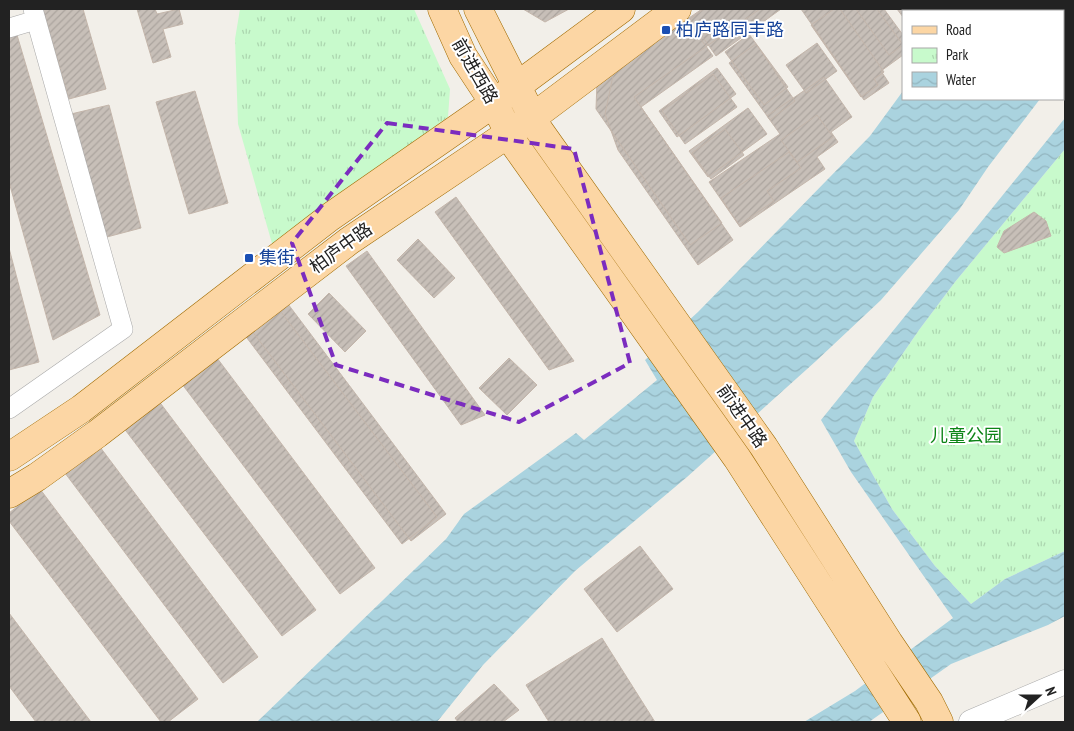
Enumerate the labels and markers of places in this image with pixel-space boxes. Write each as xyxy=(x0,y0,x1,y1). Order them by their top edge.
place label: 柏庐路同丰路 xyxy=(676,18,784,41)
marker: 柏庐路同丰路 xyxy=(660,24,672,36)
place label: 集街 xyxy=(259,246,295,269)
marker: 集街 xyxy=(243,252,255,264)

